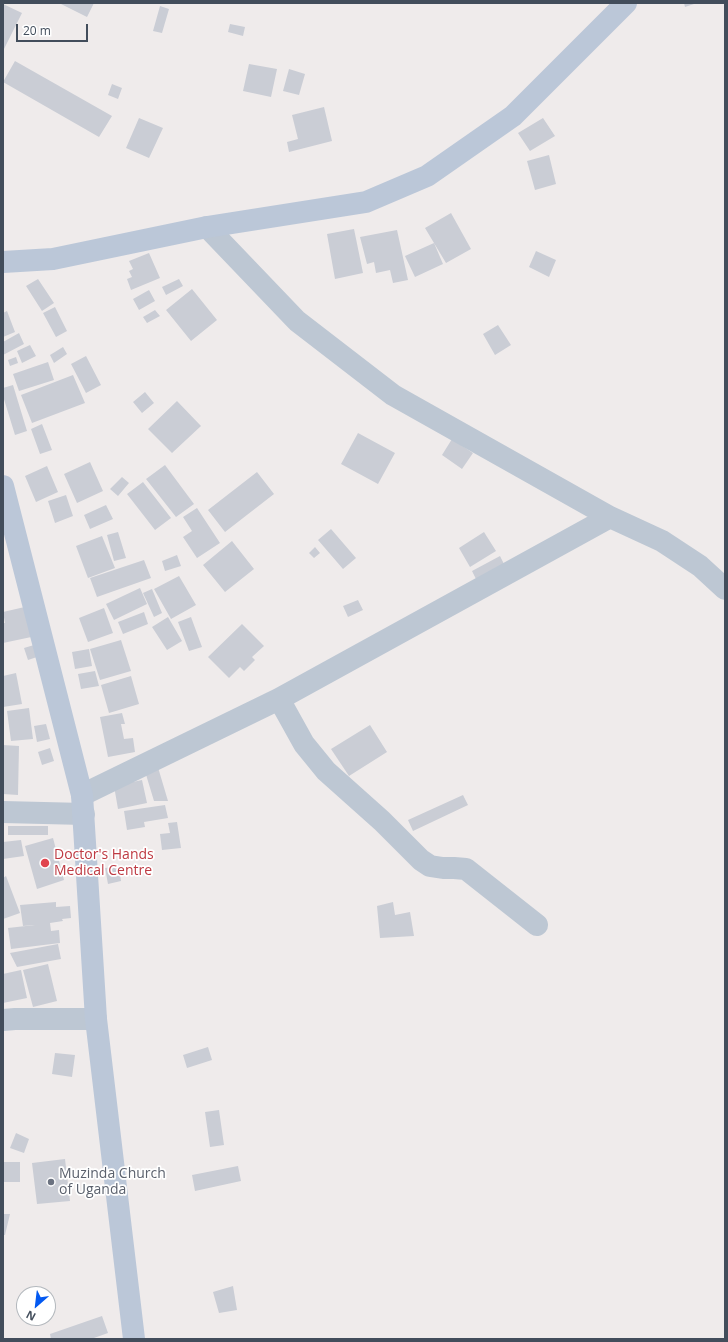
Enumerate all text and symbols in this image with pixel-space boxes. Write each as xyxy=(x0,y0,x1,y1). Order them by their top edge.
scale bar xyxy=(18,16,90,42)
text: 20 m xyxy=(23,22,51,39)
place label: Doctor's Hands Medical Centre xyxy=(54,847,154,880)
marker: Doctor's Hands Medical Centre xyxy=(39,857,51,869)
place label: Muzinda Church of Uganda xyxy=(59,1166,166,1198)
marker: Muzinda Church of Uganda xyxy=(46,1177,56,1187)
north arrow xyxy=(16,1286,56,1326)
text: N xyxy=(23,1307,38,1325)

